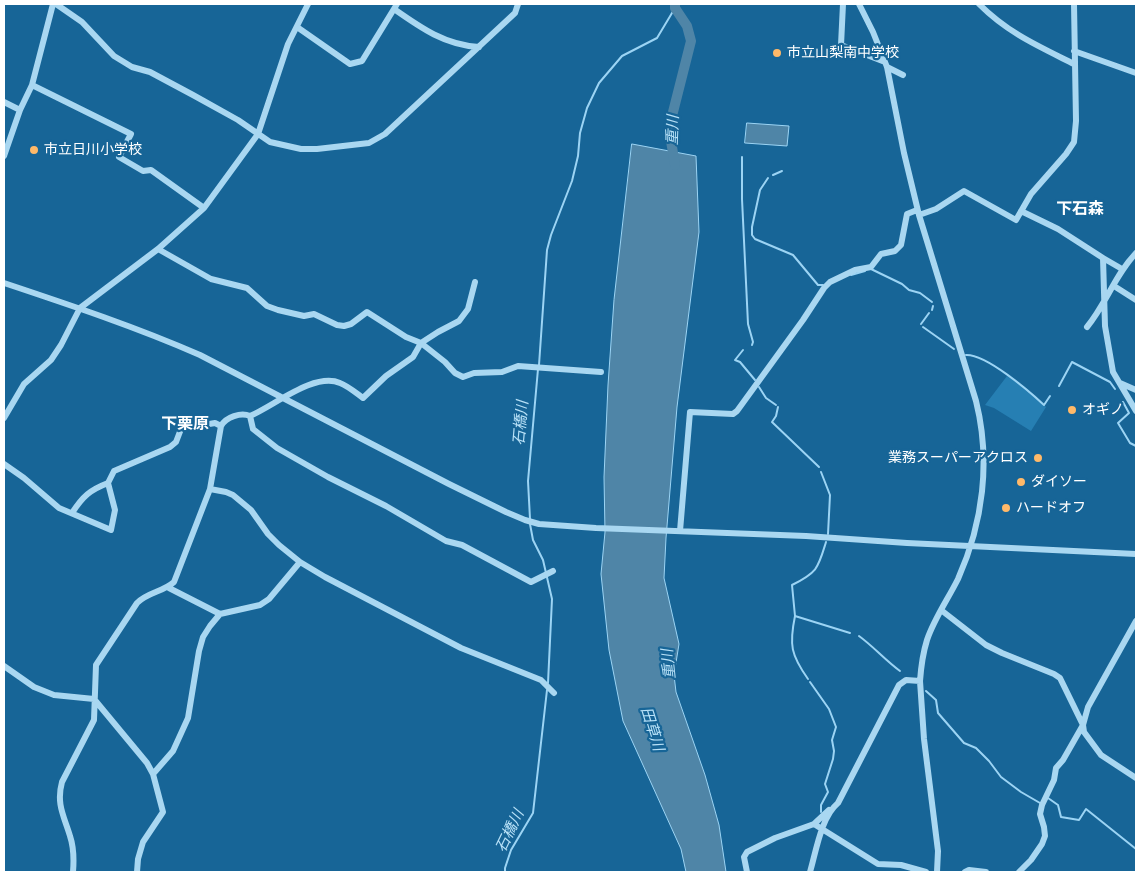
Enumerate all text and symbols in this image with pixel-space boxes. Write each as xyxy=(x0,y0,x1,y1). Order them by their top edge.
place label: 市立山梨南中学校 xyxy=(787,45,899,61)
marker: 市立山梨南中学校 xyxy=(771,47,783,59)
water label: 重川 xyxy=(663,115,683,145)
place label: 市立日川小学校 xyxy=(44,142,142,158)
marker: 市立日川小学校 xyxy=(28,144,40,156)
district label: 下石森 xyxy=(1056,199,1104,219)
water label: 石橋川 xyxy=(510,400,532,446)
place label: オギノ xyxy=(1082,402,1124,418)
marker: オギノ xyxy=(1066,404,1078,416)
district label: 下栗原 xyxy=(161,414,209,434)
place label: 業務スーパーアクロス xyxy=(888,450,1028,466)
marker: 業務スーパーアクロス xyxy=(1032,452,1044,464)
place label: ダイソー xyxy=(1031,474,1087,490)
marker: ダイソー xyxy=(1015,476,1027,488)
place label: ハードオフ xyxy=(1016,500,1086,516)
marker: ハードオフ xyxy=(1000,502,1012,514)
water label: 重川 xyxy=(658,648,680,680)
water label: 田草川 xyxy=(637,705,667,753)
water label: 石橋川 xyxy=(492,807,528,855)

